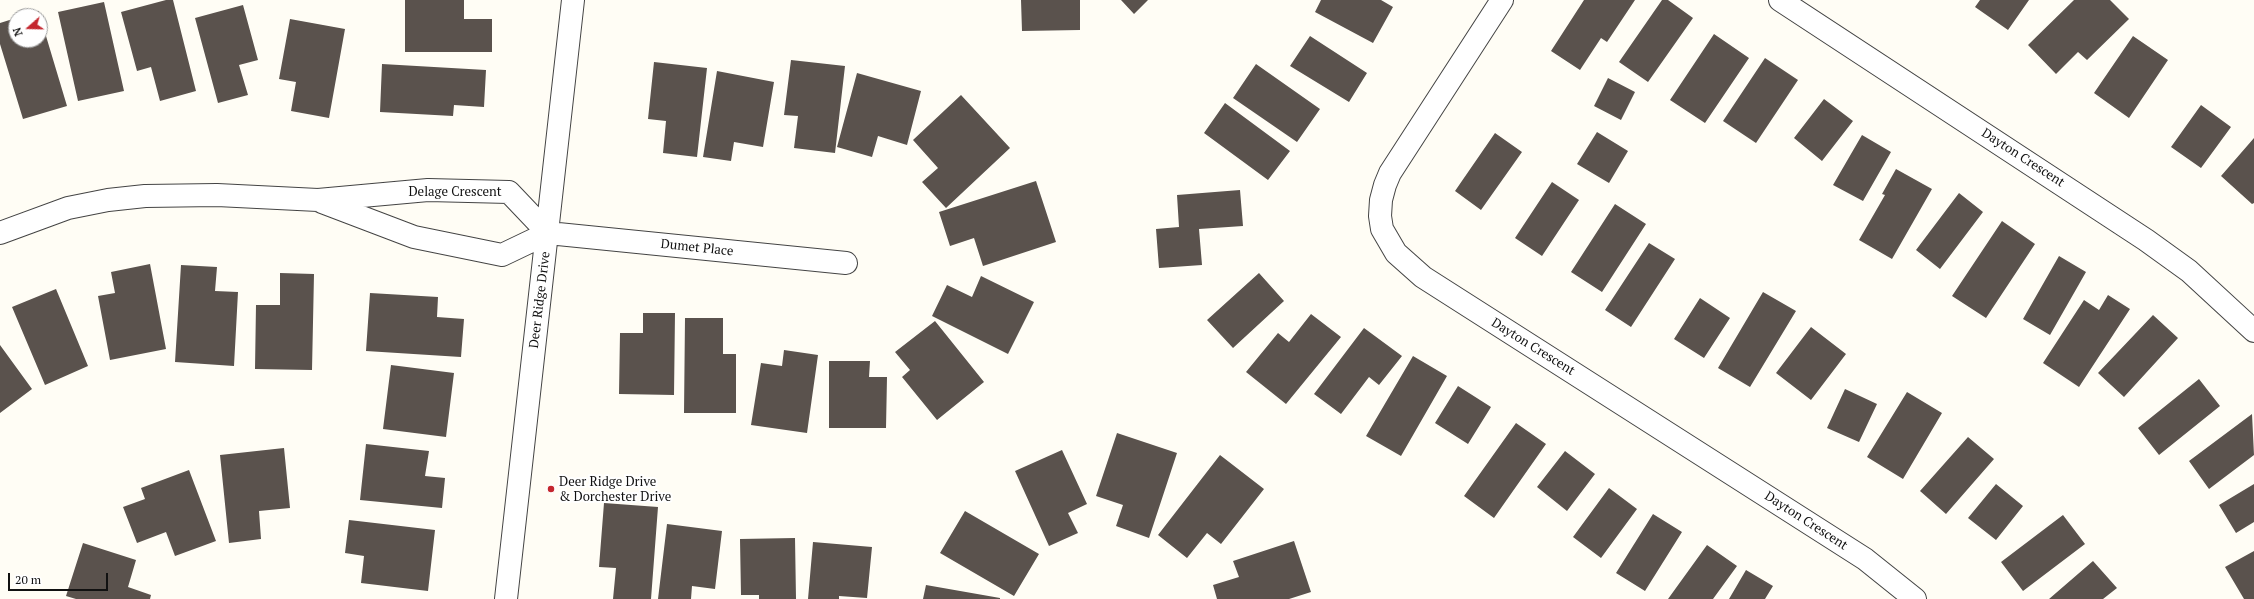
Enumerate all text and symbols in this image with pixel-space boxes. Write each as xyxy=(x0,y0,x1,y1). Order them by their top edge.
north arrow xyxy=(8,8,48,48)
text: N xyxy=(10,25,26,38)
street label: Dayton Crescent xyxy=(1979,125,2067,191)
street label: Delage Crescent xyxy=(408,184,502,200)
street label: Dumet Place xyxy=(660,236,734,260)
street label: Deer Ridge Drive xyxy=(526,251,554,349)
street label: Dayton Crescent xyxy=(1488,315,1578,379)
place label: Deer Ridge Drive & Dorchester Drive xyxy=(559,474,671,505)
marker: Deer Ridge Drive & Dorchester Drive xyxy=(546,484,556,494)
street label: Dayton Crescent xyxy=(1762,488,1850,554)
scale bar xyxy=(10,565,110,591)
text: 20 m xyxy=(15,572,41,587)

